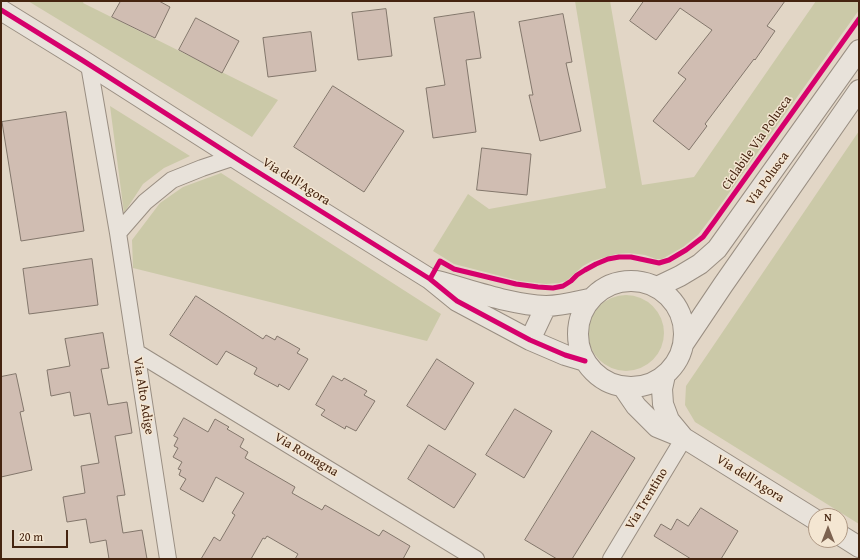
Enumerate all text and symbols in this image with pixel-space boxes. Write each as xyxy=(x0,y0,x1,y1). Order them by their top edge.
street label: Ciclabile Via Polusca xyxy=(719,93,795,193)
street label: Via Polusca xyxy=(743,149,793,209)
street label: Via dell'Agora xyxy=(259,155,333,209)
street label: Via Alto Adige xyxy=(129,356,157,436)
street label: Via Romagna xyxy=(271,430,341,480)
street label: Via dell'Agora xyxy=(713,452,787,506)
street label: Via Trentino xyxy=(622,465,672,533)
north arrow xyxy=(808,508,848,548)
text: N xyxy=(824,509,832,525)
scale bar xyxy=(14,522,70,548)
text: 20 m xyxy=(19,528,43,545)

